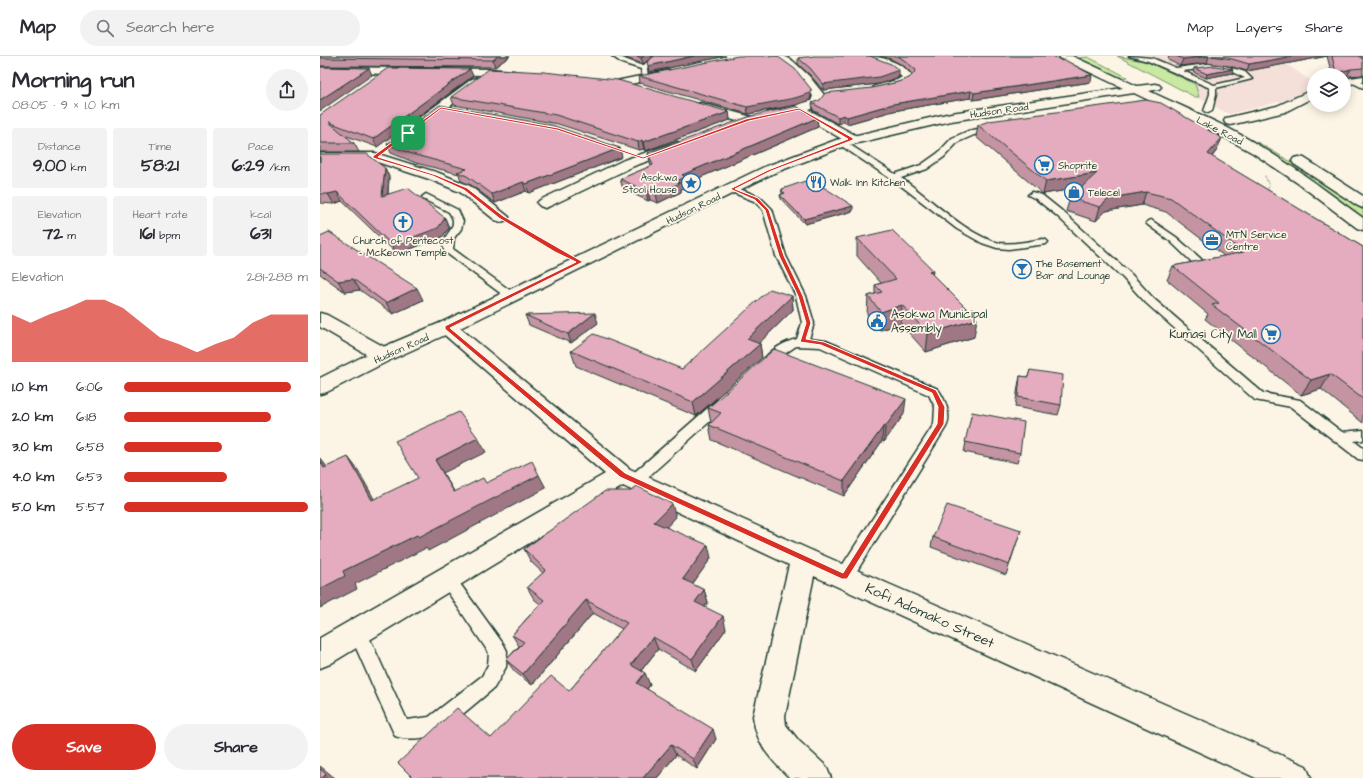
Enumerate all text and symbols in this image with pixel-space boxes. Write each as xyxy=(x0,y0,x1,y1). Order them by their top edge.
search box xyxy=(80,10,360,46)
text: Map xyxy=(20,14,56,41)
icon: search xyxy=(94,17,116,39)
text: Search here xyxy=(126,17,215,38)
text: Map xyxy=(1187,18,1214,38)
text: Layers xyxy=(1236,18,1283,38)
text: Share xyxy=(1305,18,1343,38)
text: Morning run xyxy=(12,65,135,96)
map controls xyxy=(1307,68,1351,112)
button: layers xyxy=(1307,68,1351,112)
button: share xyxy=(266,69,308,111)
text: 08:05 · 9 × 1.0 km xyxy=(12,96,119,114)
street label: Hudson Road xyxy=(969,100,1029,122)
street label: Lake Road xyxy=(1194,113,1245,149)
pin xyxy=(391,116,425,150)
icon: arrive xyxy=(397,122,419,144)
text: Distance xyxy=(38,139,81,154)
text: Time xyxy=(148,139,172,154)
text: Pace xyxy=(248,139,273,154)
text: 9.00 xyxy=(33,154,66,178)
text: 58:21 xyxy=(141,154,179,178)
text: 6:29 xyxy=(232,154,265,178)
supermarket icon: Shoprite xyxy=(1033,154,1055,176)
place label: Shoprite xyxy=(1058,159,1098,173)
text: km xyxy=(66,160,86,175)
text: /km xyxy=(265,160,289,175)
place label: Asokwa Stool House xyxy=(623,171,678,197)
restaurant icon: Walk Inn Kitchen xyxy=(805,171,827,193)
place icon: Asokwa Stool House xyxy=(680,172,702,194)
place label: Walk Inn Kitchen xyxy=(830,176,905,190)
shop icon: Telecel xyxy=(1063,181,1085,203)
place label: Telecel xyxy=(1088,186,1120,200)
street label: Hudson Road xyxy=(664,190,723,228)
text: Elevation xyxy=(38,207,81,222)
text: Heart rate xyxy=(132,207,188,222)
text: kcal xyxy=(250,207,271,222)
church icon: Church of Pentecost - McKeown Temple xyxy=(392,211,414,233)
text: 72 xyxy=(43,222,63,246)
text: 161 xyxy=(140,222,155,246)
text: 631 xyxy=(250,222,271,246)
text: m xyxy=(63,228,76,243)
text: bpm xyxy=(155,228,180,243)
place label: MTN Service Centre xyxy=(1226,228,1287,254)
office icon: MTN Service Centre xyxy=(1201,229,1223,251)
place label: Church of Pentecost - McKeown Temple xyxy=(353,234,453,260)
place label: The Basement Bar and Lounge xyxy=(1036,257,1111,284)
bar icon: The Basement Bar and Lounge xyxy=(1011,258,1033,280)
text: Elevation xyxy=(12,268,63,286)
text: 281–288 m xyxy=(247,268,308,286)
place label: Asokwa Municipal Assembly xyxy=(891,306,987,338)
public building icon: Asokwa Municipal Assembly xyxy=(866,310,888,332)
supermarket icon: Kumasi City Mall xyxy=(1260,323,1282,345)
place label: Kumasi City Mall xyxy=(1169,326,1257,344)
street label: Hudson Road xyxy=(372,331,431,367)
text: 1.0 km xyxy=(12,378,47,396)
text: 6:06 xyxy=(76,378,103,396)
text: 2.0 km xyxy=(12,408,53,426)
text: 6:18 xyxy=(76,408,96,426)
text: 3.0 km xyxy=(12,438,52,456)
text: 6:58 xyxy=(76,438,104,456)
text: 4.0 km xyxy=(12,468,54,486)
text: 6:53 xyxy=(76,468,102,486)
text: 5.0 km xyxy=(12,498,55,516)
text: 5:57 xyxy=(76,498,105,516)
street label: Kofi Adomako Street xyxy=(862,578,998,654)
button: Save xyxy=(12,724,156,770)
button: Share xyxy=(164,724,308,770)

